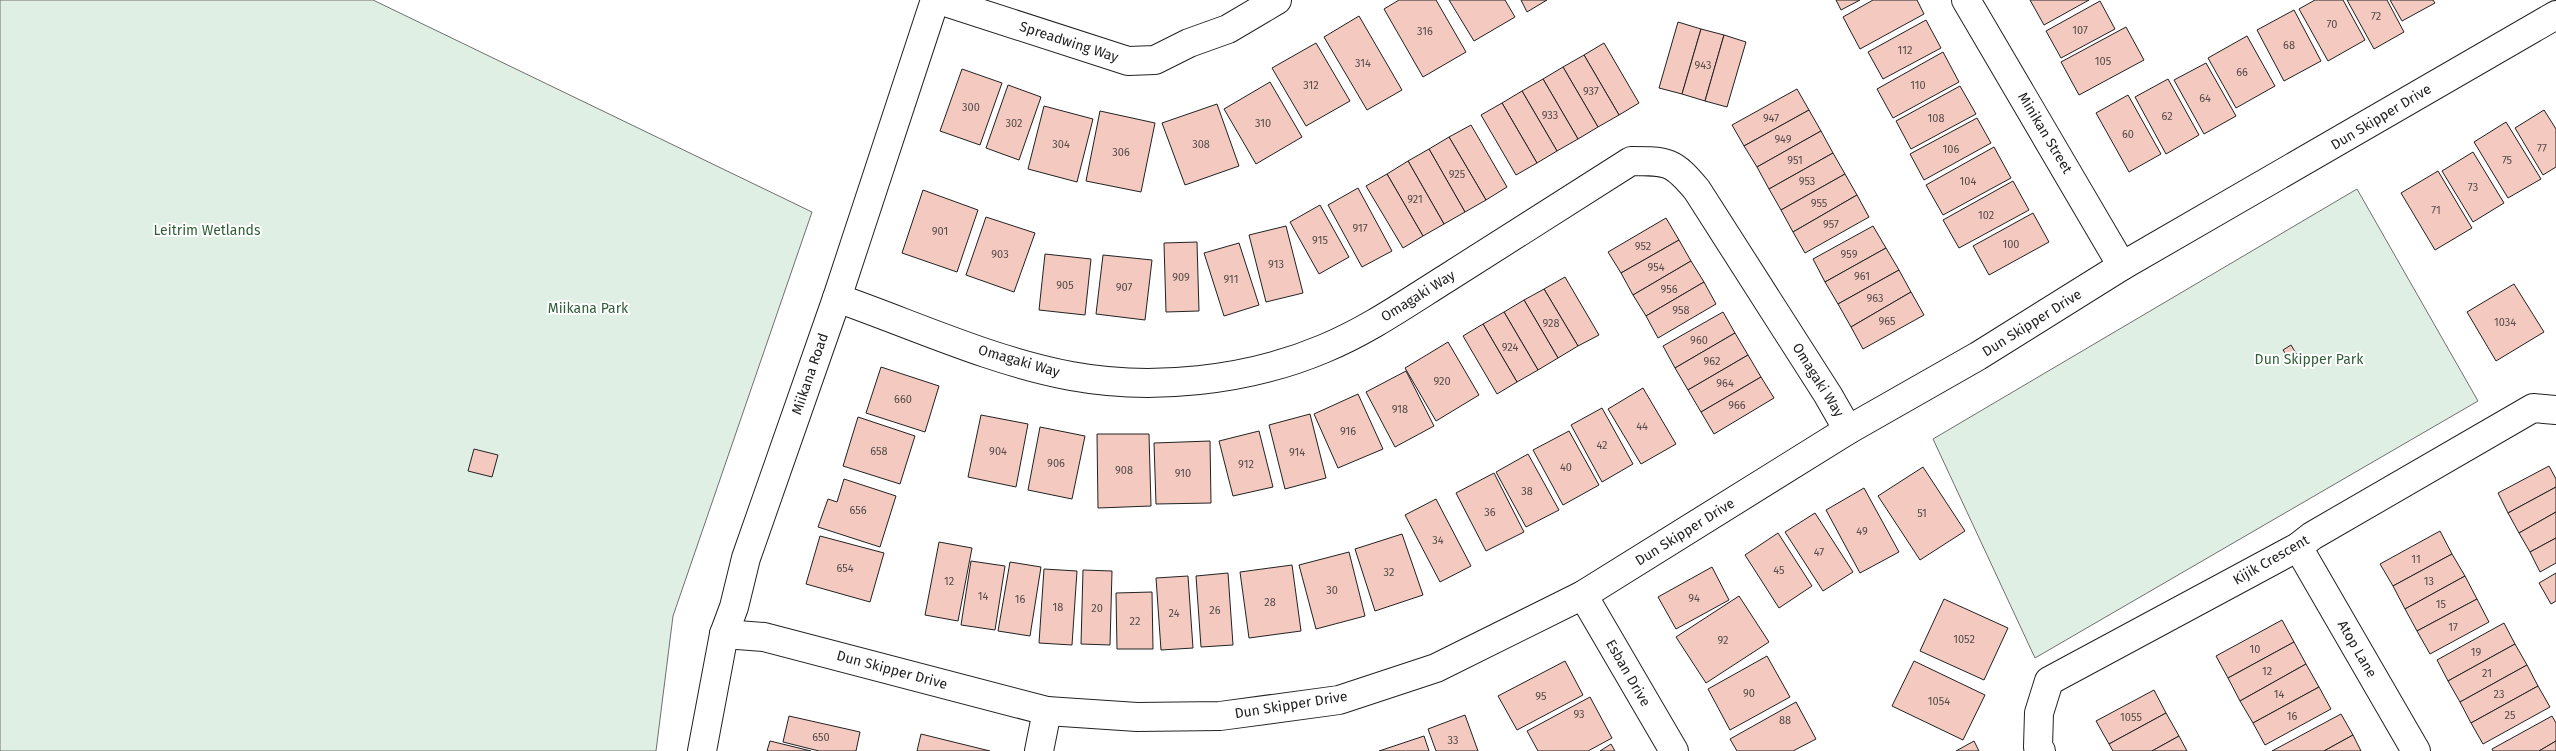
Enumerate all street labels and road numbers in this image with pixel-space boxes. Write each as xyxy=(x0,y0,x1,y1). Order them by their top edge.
street label: Spreadwing Way xyxy=(1017,18,1121,66)
street label: Dun Skipper Drive xyxy=(2328,80,2434,154)
street label: Minikan Street xyxy=(2014,89,2076,177)
street label: Omagaki Way xyxy=(1378,266,1458,325)
street label: Dun Skipper Drive xyxy=(1979,286,2085,360)
street label: Miikana Road xyxy=(788,331,832,417)
street label: Omagaki Way xyxy=(1789,340,1848,420)
street label: Omagaki Way xyxy=(976,341,1062,381)
street label: Dun Skipper Drive xyxy=(1632,495,1738,569)
street label: Kijik Crescent xyxy=(2230,531,2313,589)
street label: Atop Lane xyxy=(2334,617,2380,681)
street label: Esban Drive xyxy=(1602,636,1654,710)
street label: Dun Skipper Drive xyxy=(835,647,949,693)
street label: Dun Skipper Drive xyxy=(1233,688,1349,722)

